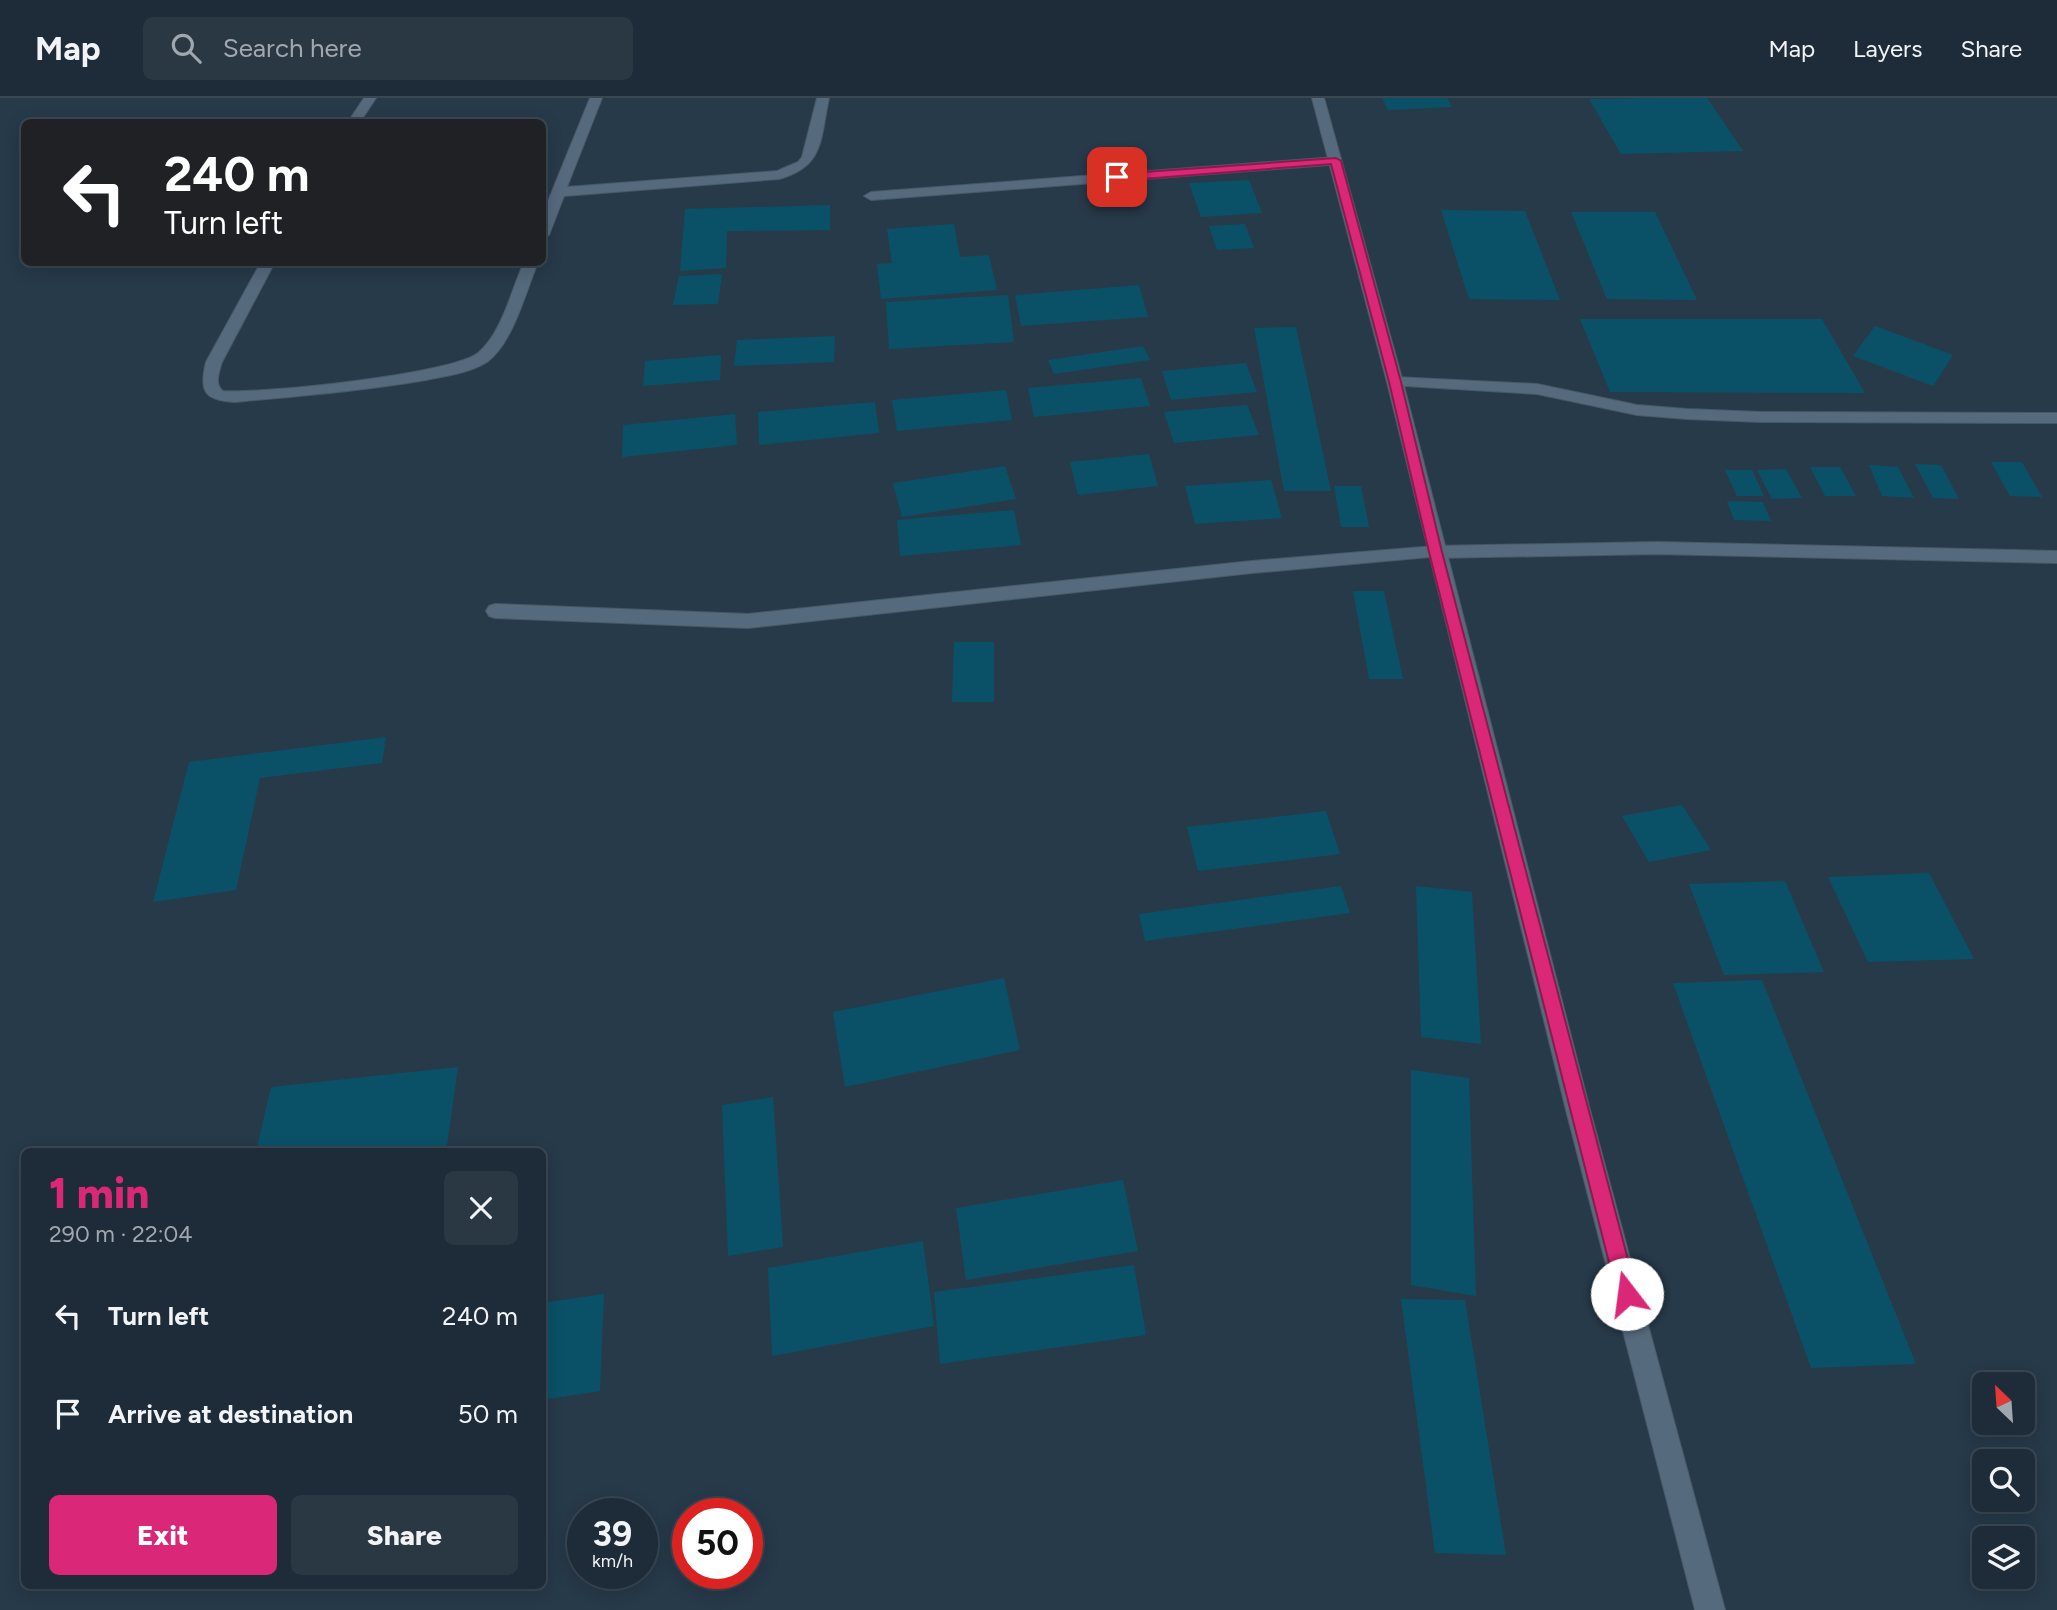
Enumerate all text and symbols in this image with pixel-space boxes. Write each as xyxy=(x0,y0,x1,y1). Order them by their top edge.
search box xyxy=(143,17,633,80)
text: Map xyxy=(35,29,101,68)
icon: search xyxy=(167,29,205,67)
text: Search here xyxy=(223,32,362,64)
text: Map xyxy=(1768,34,1815,63)
text: Layers xyxy=(1853,34,1922,63)
text: Share xyxy=(1960,34,2022,63)
text: 240 m xyxy=(164,144,310,203)
icon: left xyxy=(49,147,140,238)
pin xyxy=(1087,147,1147,207)
icon: arrive xyxy=(1098,158,1136,196)
text: Turn left xyxy=(164,204,283,242)
text: 1 min xyxy=(49,1168,149,1219)
button: close xyxy=(444,1171,518,1245)
text: 290 m · 22:04 xyxy=(49,1220,193,1248)
position arrow xyxy=(1590,1257,1664,1331)
icon: left xyxy=(49,1297,87,1335)
text: Turn left xyxy=(108,1300,209,1332)
text: 240 m xyxy=(442,1300,518,1332)
north arrow xyxy=(1972,1372,2035,1435)
map controls xyxy=(1972,1372,2035,1589)
icon: arrive xyxy=(49,1395,87,1433)
text: Arrive at destination xyxy=(108,1398,353,1430)
text: 50 m xyxy=(458,1398,518,1430)
button: search xyxy=(1972,1449,2035,1512)
button: Exit xyxy=(49,1495,277,1575)
button: Share xyxy=(291,1495,518,1575)
speed limit sign: 50 xyxy=(672,1498,763,1589)
text: 39 xyxy=(593,1513,632,1555)
button: layers xyxy=(1972,1526,2035,1589)
text: km/h xyxy=(592,1550,633,1572)

